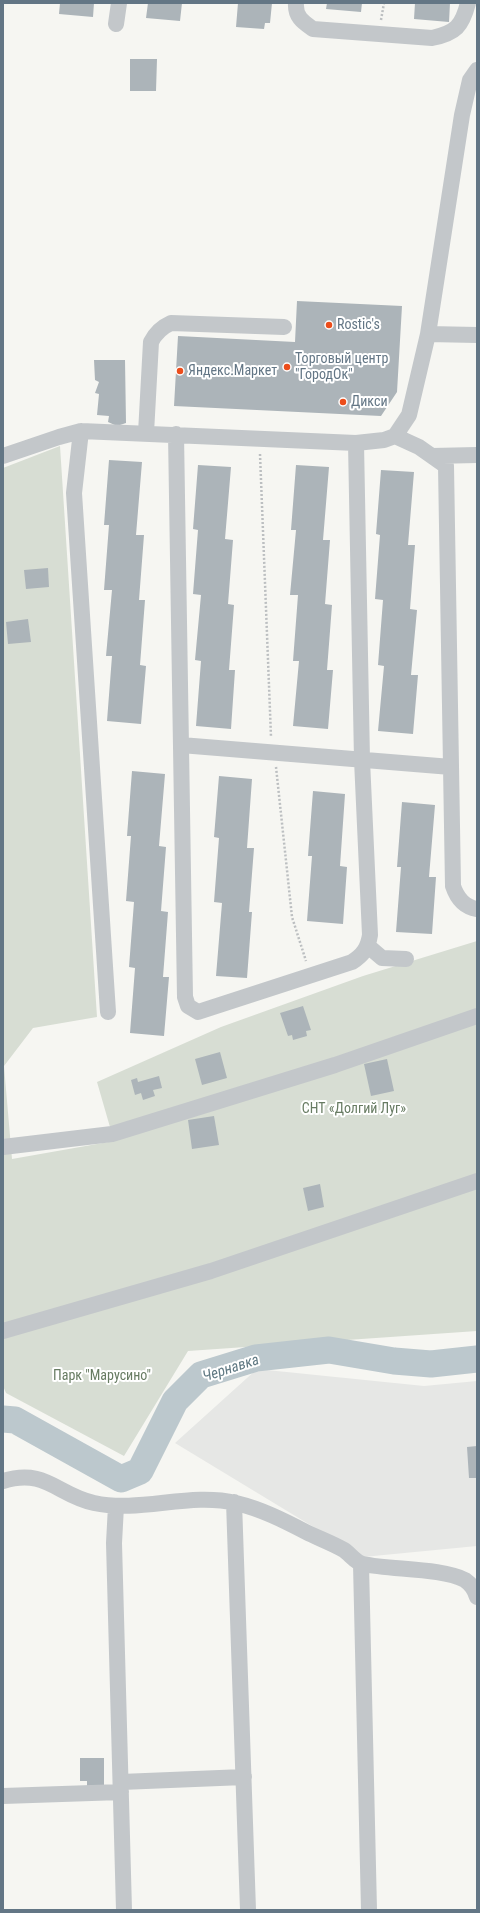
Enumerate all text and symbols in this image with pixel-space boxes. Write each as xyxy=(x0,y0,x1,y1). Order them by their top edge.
place label: Rostic's xyxy=(337,317,380,333)
marker: Rostic's xyxy=(324,320,334,330)
place label: Торговый центр "ГородОк" xyxy=(295,351,388,384)
marker: Торговый центр "ГородОк" xyxy=(282,362,292,372)
place label: Яндекс.Маркет xyxy=(188,363,277,379)
marker: Яндекс.Маркет xyxy=(175,366,185,376)
place label: Дикси xyxy=(351,394,388,410)
marker: Дикси xyxy=(338,397,348,407)
park label: СНТ «Долгий Луг» xyxy=(302,1101,406,1117)
water label: Чернавка xyxy=(200,1351,262,1387)
park label: Парк "Марусино" xyxy=(53,1368,151,1384)

